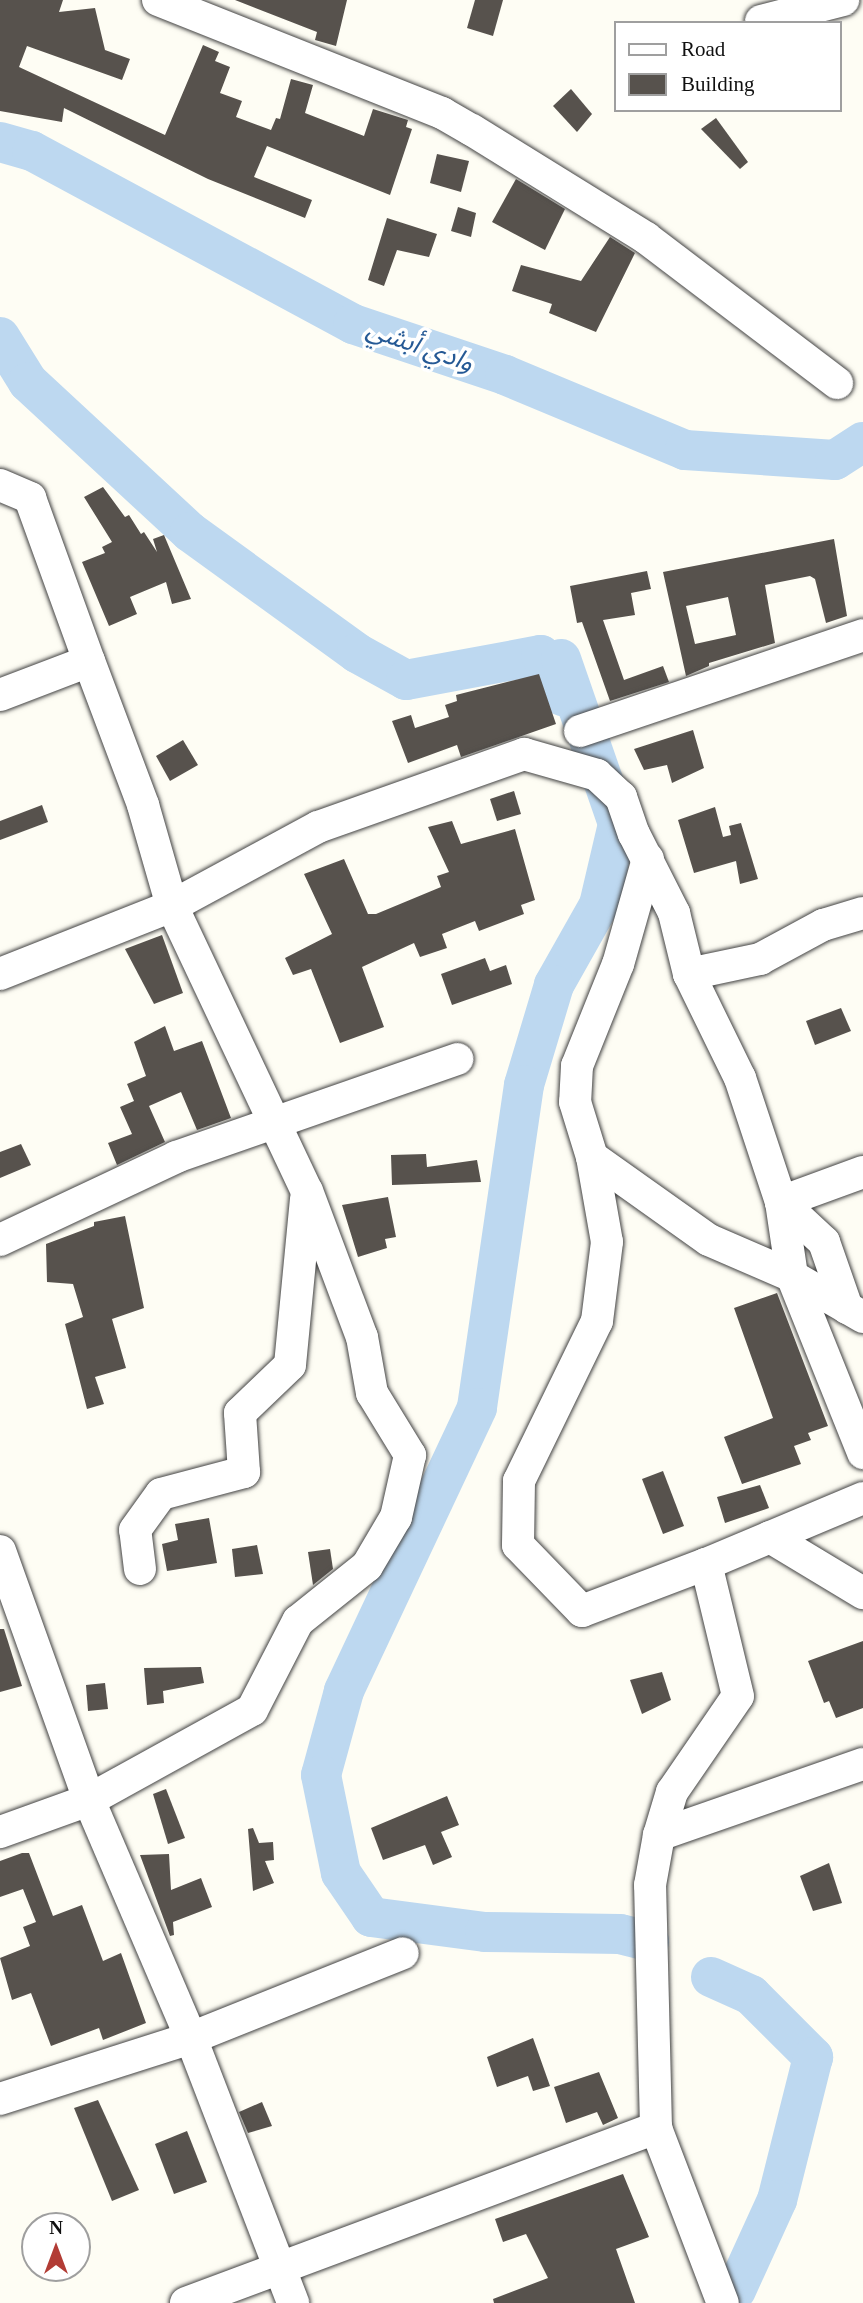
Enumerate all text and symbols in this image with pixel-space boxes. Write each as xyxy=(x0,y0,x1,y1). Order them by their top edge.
legend xyxy=(614,21,842,112)
text: Road xyxy=(681,37,725,61)
text: Building xyxy=(681,72,755,96)
water label: وادي أبشي xyxy=(363,313,477,379)
north arrow xyxy=(21,2212,91,2282)
text: N xyxy=(49,2217,63,2238)

